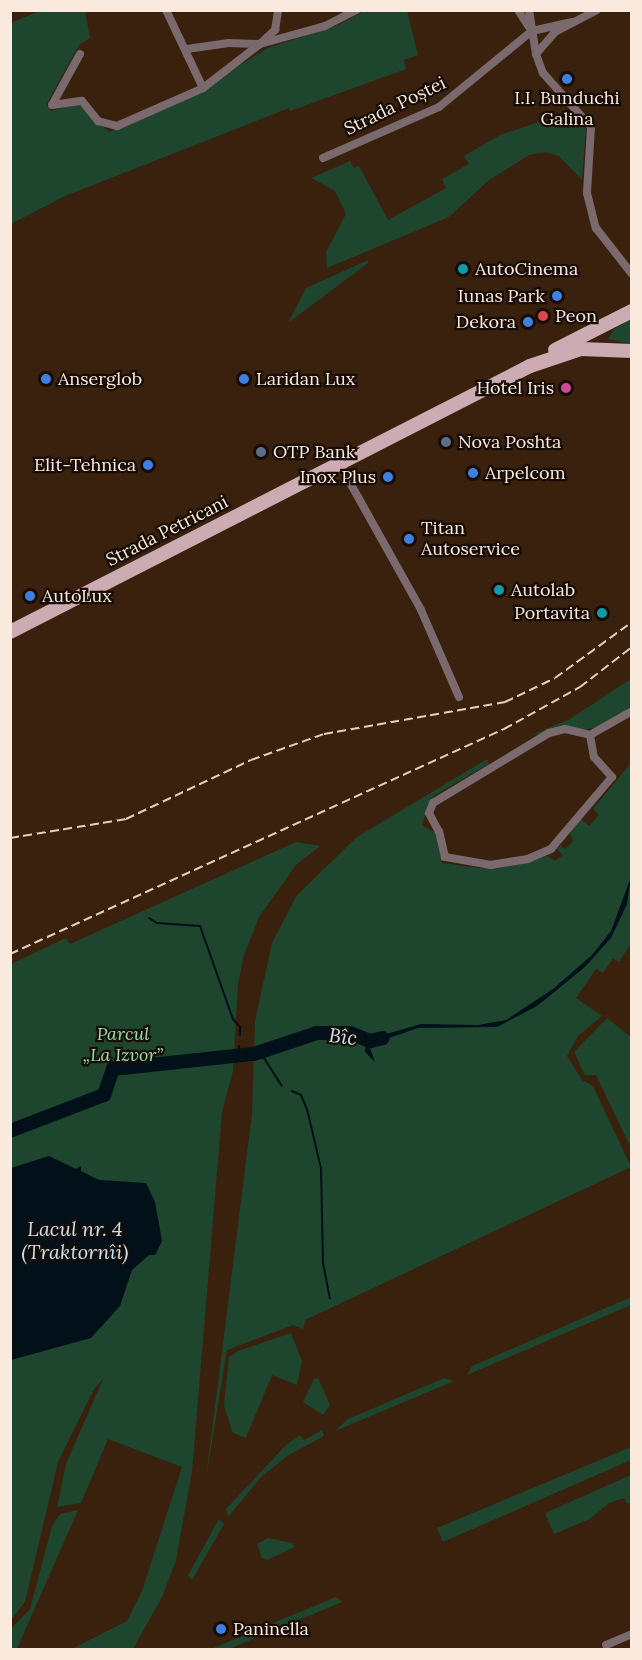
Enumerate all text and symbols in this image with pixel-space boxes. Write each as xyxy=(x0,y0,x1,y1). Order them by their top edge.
street label: Strada Poștei xyxy=(341,72,449,140)
marker: I.I. Bunduchi Galina xyxy=(560,72,574,86)
place label: I.I. Bunduchi Galina xyxy=(514,88,620,130)
place label: AutoCinema xyxy=(475,258,578,280)
marker: AutoCinema xyxy=(456,262,470,276)
place label: Iunas Park xyxy=(458,285,545,307)
marker: Iunas Park xyxy=(550,289,564,303)
place label: Peon xyxy=(555,305,597,327)
marker: Peon xyxy=(536,309,550,323)
place label: Dekora xyxy=(456,311,516,333)
marker: Dekora xyxy=(521,315,535,329)
place label: Anserglob xyxy=(58,368,142,390)
place label: Laridan Lux xyxy=(256,368,355,390)
marker: Anserglob xyxy=(39,372,53,386)
marker: Laridan Lux xyxy=(237,372,251,386)
place label: Hotel Iris xyxy=(476,377,554,399)
marker: Hotel Iris xyxy=(559,381,573,395)
place label: Nova Poshta xyxy=(458,431,561,453)
marker: Nova Poshta xyxy=(439,435,453,449)
place label: OTP Bank xyxy=(273,441,355,463)
marker: OTP Bank xyxy=(254,445,268,459)
place label: Elit-Tehnica xyxy=(34,454,136,476)
marker: Elit-Tehnica xyxy=(141,458,155,472)
place label: Arpelcom xyxy=(485,462,566,484)
place label: Inox Plus xyxy=(300,466,376,488)
marker: Arpelcom xyxy=(466,466,480,480)
marker: Inox Plus xyxy=(381,470,395,484)
street label: Strada Petricani xyxy=(102,491,232,571)
place label: Titan Autoservice xyxy=(421,518,520,560)
marker: Titan Autoservice xyxy=(402,532,416,546)
place label: Autolab xyxy=(511,579,575,601)
marker: Autolab xyxy=(492,583,506,597)
place label: AutoLux xyxy=(42,585,112,607)
marker: AutoLux xyxy=(23,589,37,603)
place label: Portavita xyxy=(514,602,590,624)
marker: Portavita xyxy=(595,606,609,620)
water label: Bîc xyxy=(327,1022,359,1050)
park label: Parcul „La Izvor” xyxy=(83,1024,163,1066)
water label: Lacul nr. 4 (Traktornîi) xyxy=(22,1217,128,1264)
place label: Paninella xyxy=(233,1618,309,1640)
marker: Paninella xyxy=(214,1622,228,1636)

